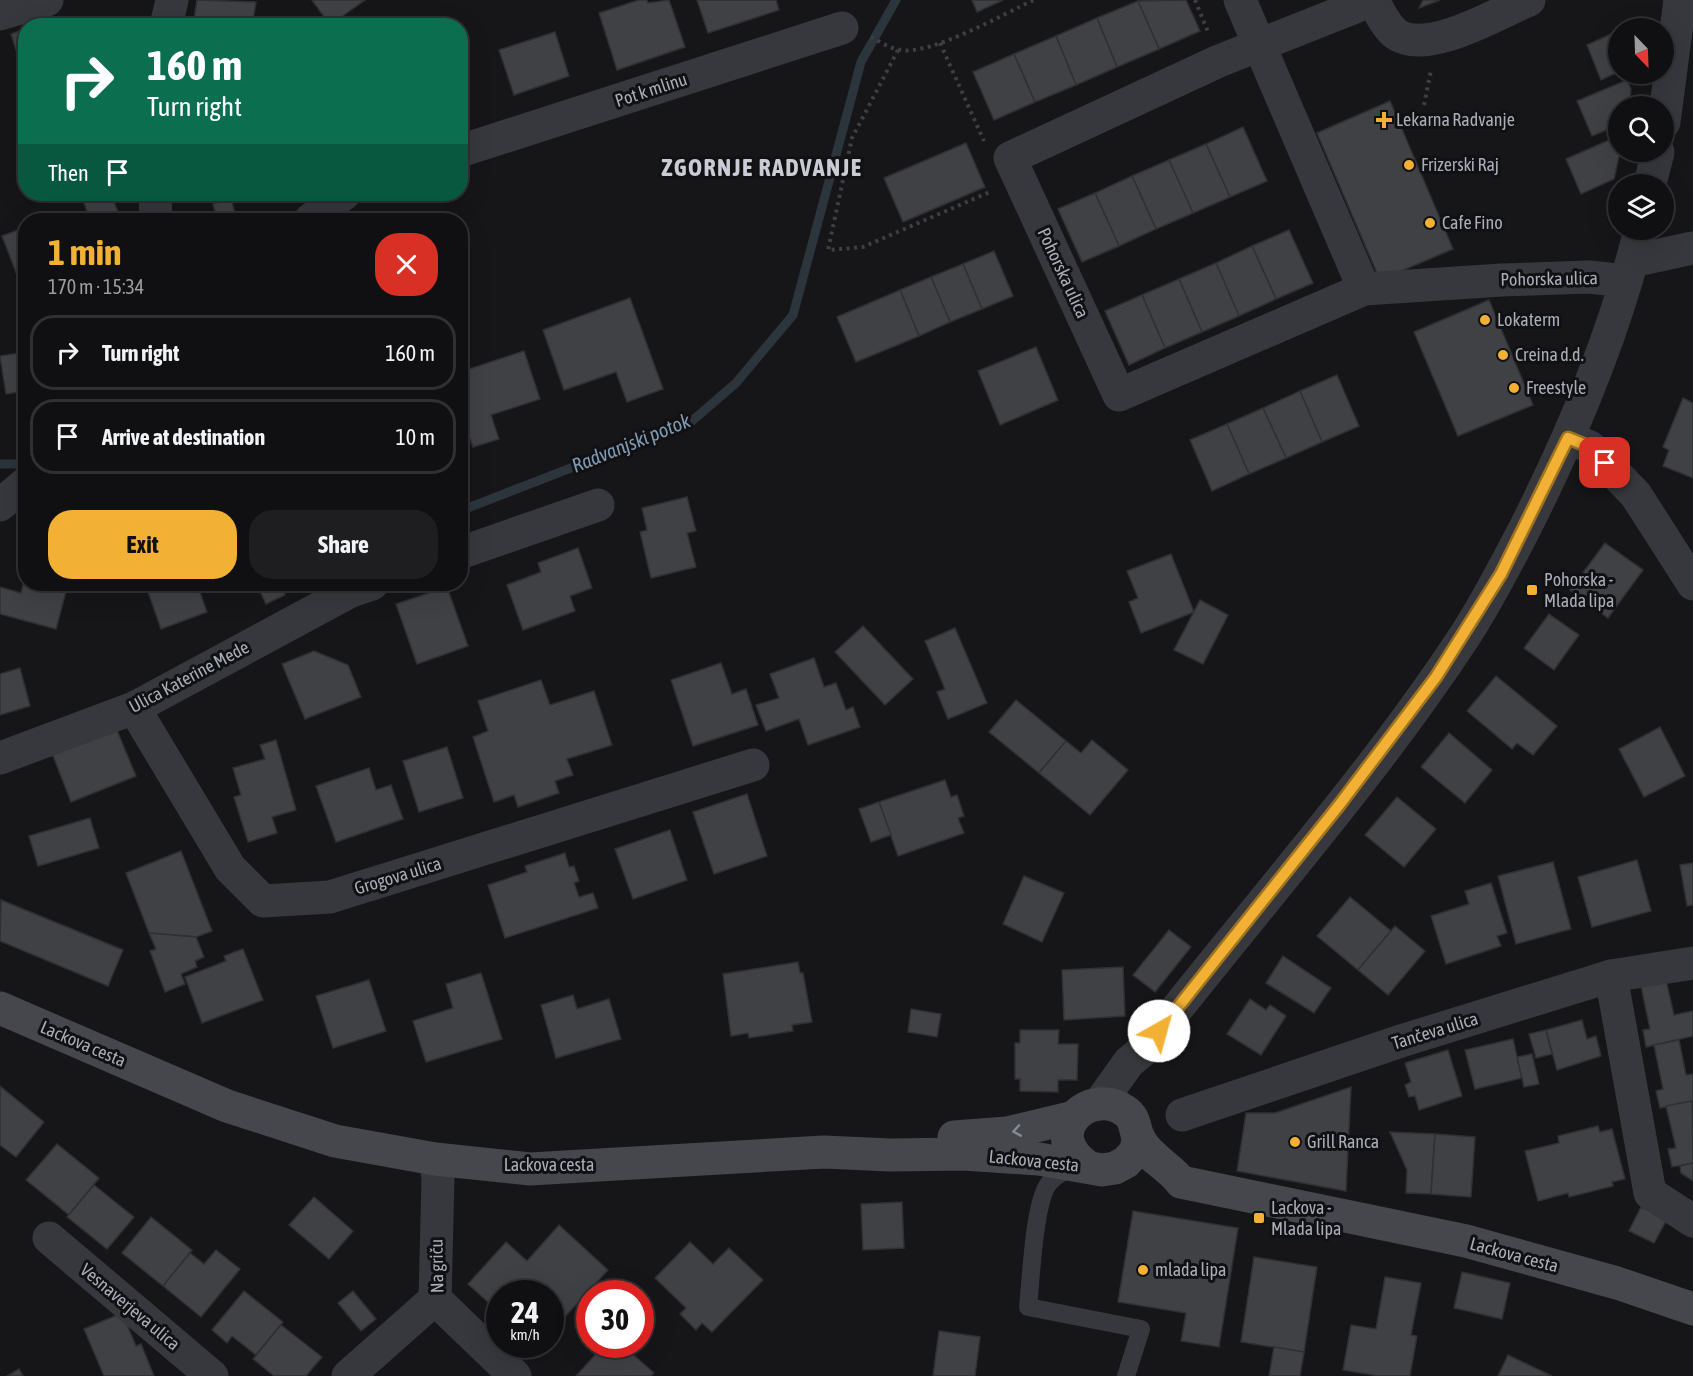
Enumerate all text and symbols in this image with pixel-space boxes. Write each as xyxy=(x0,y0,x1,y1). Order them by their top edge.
north arrow xyxy=(1608,18,1674,84)
map controls xyxy=(1608,18,1674,240)
text: 160 m xyxy=(147,41,242,89)
icon: right xyxy=(48,42,126,120)
street label: Pot k mlinu xyxy=(612,68,689,111)
text: Turn right xyxy=(147,91,242,122)
button: search xyxy=(1608,96,1674,162)
place label: Lekarna Radvanje xyxy=(1396,109,1515,130)
marker: Lekarna Radvanje xyxy=(1377,113,1391,127)
district label: ZGORNJE RADVANJE xyxy=(662,154,862,181)
place label: Frizerski Raj xyxy=(1421,154,1499,175)
icon: arrive xyxy=(101,156,134,189)
marker: Frizerski Raj xyxy=(1402,158,1416,172)
text: Then xyxy=(48,160,89,186)
button: layers xyxy=(1608,174,1674,240)
place label: Cafe Fino xyxy=(1442,212,1503,233)
marker: Cafe Fino xyxy=(1423,216,1437,230)
street label: Pohorska ulica xyxy=(1033,224,1094,321)
text: 1 min xyxy=(48,231,122,273)
button: close xyxy=(375,233,438,296)
street label: Pohorska ulica xyxy=(1500,267,1598,290)
text: 170 m · 15:34 xyxy=(48,275,144,298)
place label: Lokaterm xyxy=(1497,309,1560,330)
marker: Lokaterm xyxy=(1478,313,1492,327)
icon: right xyxy=(51,336,84,369)
text: Turn right xyxy=(102,340,179,366)
text: 160 m xyxy=(385,340,435,366)
place label: Creina d.d. xyxy=(1515,344,1584,365)
marker: Creina d.d. xyxy=(1496,348,1510,362)
place label: Freestyle xyxy=(1526,377,1586,398)
marker: Freestyle xyxy=(1507,381,1521,395)
water label: Radvanjski potok xyxy=(568,408,694,477)
icon: arrive xyxy=(51,420,84,453)
text: Arrive at destination xyxy=(102,424,265,450)
text: 10 m xyxy=(395,424,435,450)
pin xyxy=(1579,437,1630,488)
icon: arrive xyxy=(1588,446,1621,479)
button: Exit xyxy=(48,510,237,579)
button: Share xyxy=(249,510,438,579)
place label: Pohorska - Mlada lipa xyxy=(1544,569,1614,611)
marker: Pohorska - Mlada lipa xyxy=(1525,583,1539,597)
street label: Ulica Katerine Mede xyxy=(125,636,252,717)
street label: Grogova ulica xyxy=(352,852,444,899)
position arrow xyxy=(1127,999,1191,1063)
street label: Tančeva ulica xyxy=(1389,1007,1481,1054)
street label: Lackova cesta xyxy=(37,1016,129,1071)
one-way arrow xyxy=(1012,1124,1022,1137)
place label: Grill Ranca xyxy=(1307,1131,1379,1152)
marker: Grill Ranca xyxy=(1288,1135,1302,1149)
street label: Lackova cesta xyxy=(988,1145,1080,1176)
street label: Lackova cesta xyxy=(504,1154,594,1175)
place label: Lackova - Mlada lipa xyxy=(1271,1197,1341,1239)
marker: Lackova - Mlada lipa xyxy=(1252,1211,1266,1225)
street label: Lackova cesta xyxy=(1468,1233,1561,1276)
street label: Na griču xyxy=(426,1239,447,1293)
street label: Vesnaverjeva ulica xyxy=(76,1259,184,1354)
place label: mlada lipa xyxy=(1155,1259,1226,1280)
marker: mlada lipa xyxy=(1136,1263,1150,1277)
speed limit sign: 30 xyxy=(576,1280,654,1358)
text: 24 xyxy=(511,1295,539,1329)
text: km/h xyxy=(510,1326,540,1343)

